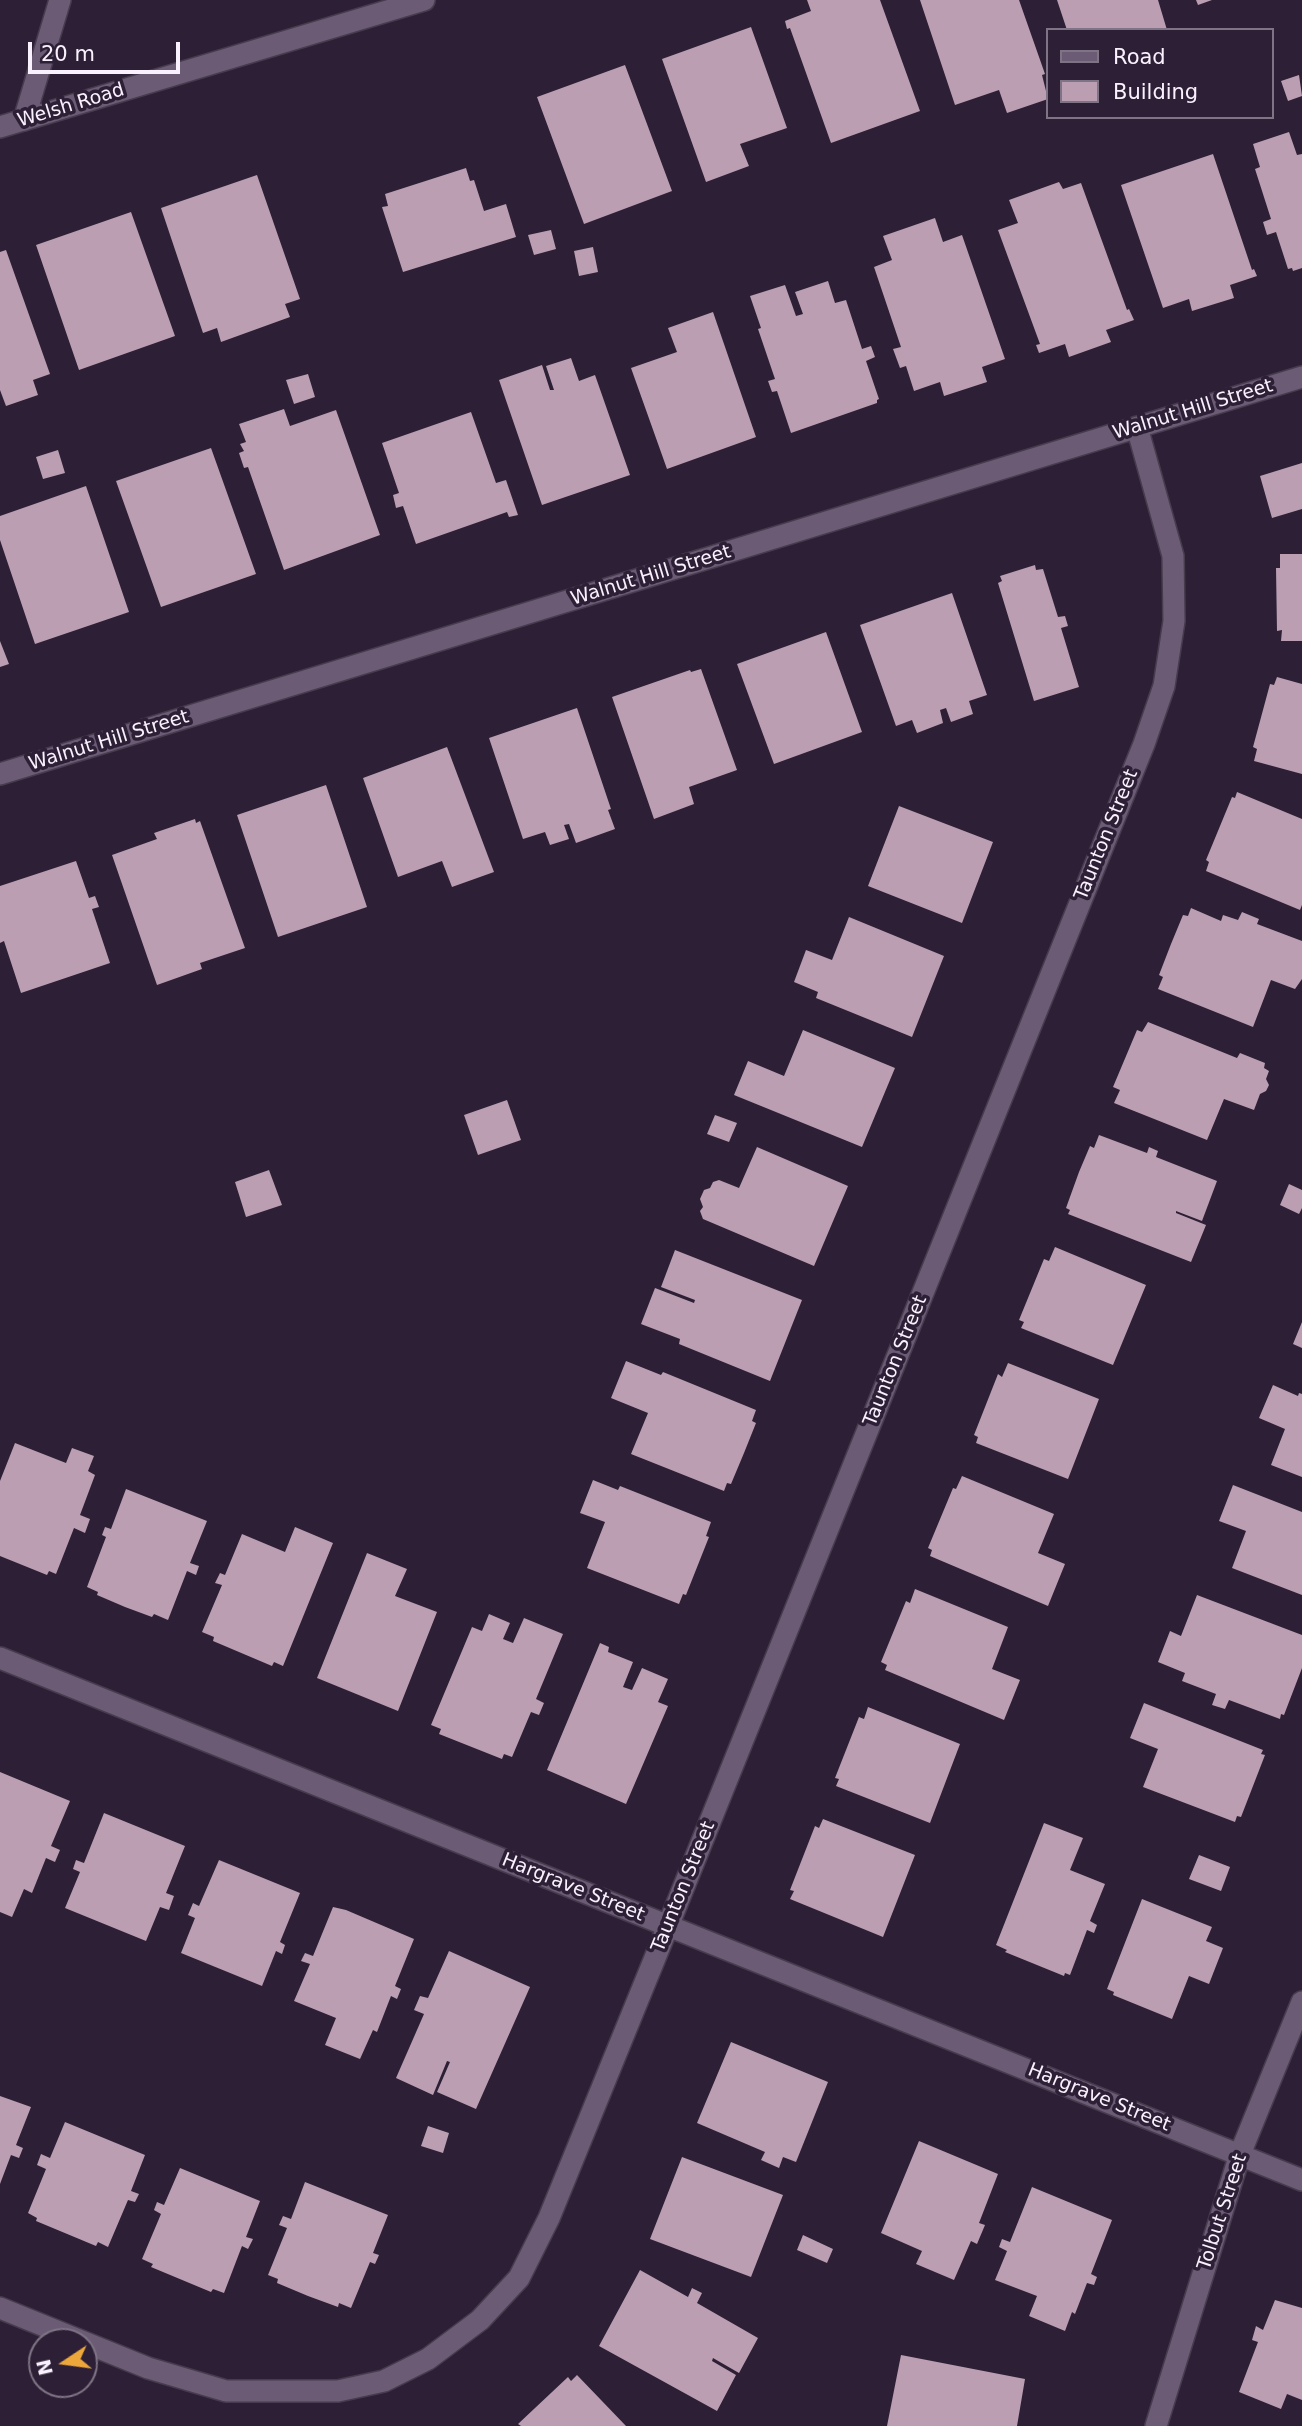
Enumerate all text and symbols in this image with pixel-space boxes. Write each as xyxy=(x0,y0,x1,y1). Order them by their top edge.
scale bar xyxy=(32,28,184,72)
legend xyxy=(1046,28,1274,119)
text: 20 m xyxy=(41,42,95,66)
text: Road xyxy=(1113,45,1166,69)
street label: Welsh Road xyxy=(15,79,127,133)
text: Building xyxy=(1113,80,1198,104)
street label: Walnut Hill Street xyxy=(1110,375,1276,445)
street label: Walnut Hill Street xyxy=(568,541,734,611)
street label: Walnut Hill Street xyxy=(26,706,192,776)
street label: Taunton Street xyxy=(1070,766,1144,904)
street label: Taunton Street xyxy=(859,1292,933,1430)
street label: Taunton Street xyxy=(647,1818,721,1956)
street label: Hargrave Street xyxy=(498,1849,648,1927)
street label: Hargrave Street xyxy=(1024,2059,1174,2137)
street label: Tolbut Street xyxy=(1194,2151,1252,2273)
north arrow xyxy=(28,2328,98,2398)
text: N xyxy=(32,2357,57,2377)

